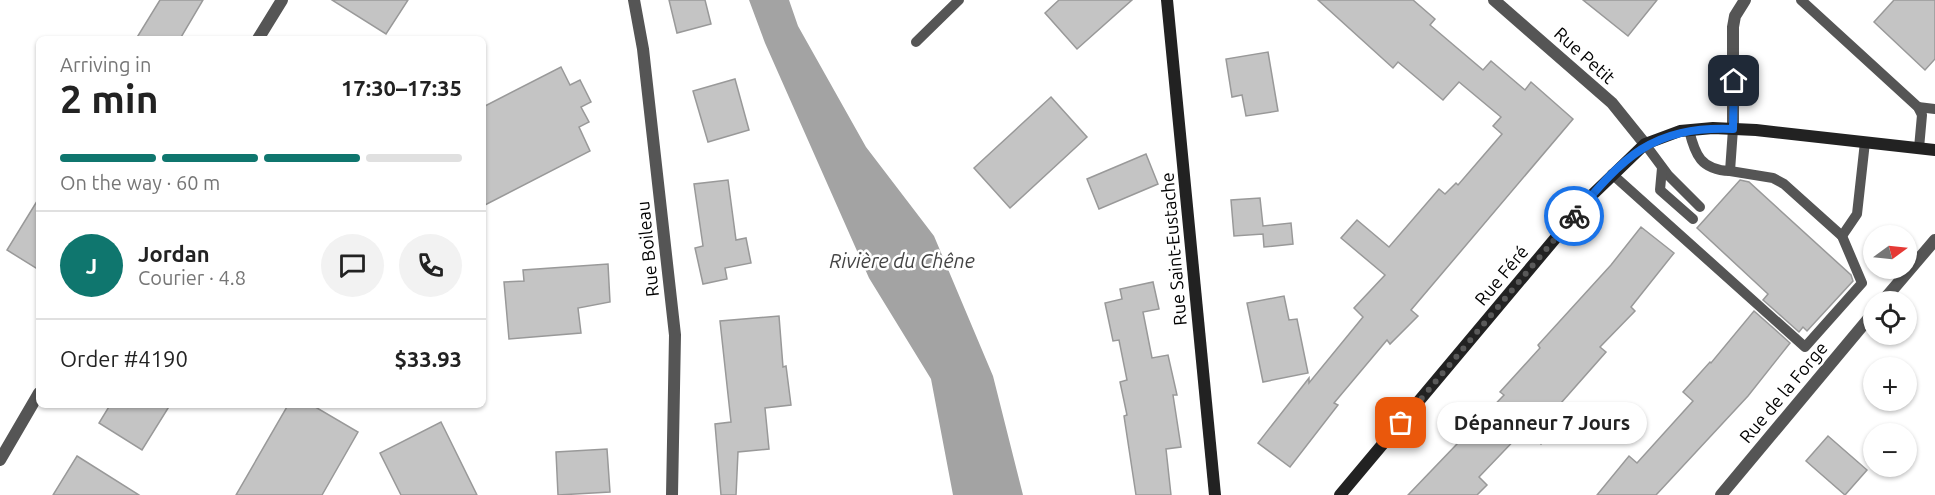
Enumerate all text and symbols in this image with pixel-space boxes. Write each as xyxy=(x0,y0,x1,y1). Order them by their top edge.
street label: Rue Petit xyxy=(1551,23,1619,87)
text: Arriving in xyxy=(60,53,151,76)
pin xyxy=(1708,55,1759,106)
icon: home xyxy=(1717,64,1750,97)
text: 17:30–17:35 xyxy=(341,75,462,100)
text: 2 min xyxy=(60,77,159,120)
text: On the way · 60 m xyxy=(60,171,220,194)
street label: Rue Saint-Eustache xyxy=(1156,172,1190,326)
courier xyxy=(1544,186,1604,246)
street label: Rue Boileau xyxy=(632,200,662,298)
icon: bike xyxy=(1558,200,1591,233)
north arrow xyxy=(1863,225,1917,279)
map controls xyxy=(1863,225,1917,477)
button: chat xyxy=(321,234,384,297)
button: phone xyxy=(399,234,462,297)
text: Jordan xyxy=(138,241,210,266)
street label: Rue Féré xyxy=(1470,241,1532,309)
water label: Rivière du Chêne xyxy=(829,249,975,272)
text: J xyxy=(86,253,97,278)
text: Courier · 4.8 xyxy=(138,266,246,289)
button: locate xyxy=(1863,291,1917,345)
street label: Rue de la Forge xyxy=(1735,338,1831,446)
text: Order #4190 xyxy=(60,346,188,371)
text: $33.93 xyxy=(395,346,462,371)
button: + xyxy=(1863,357,1917,411)
pin xyxy=(1375,397,1426,448)
callout: Dépanneur 7 Jours xyxy=(1437,402,1647,444)
icon: bag xyxy=(1384,406,1417,439)
text: Dépanneur 7 Jours xyxy=(1454,411,1630,434)
button: − xyxy=(1863,423,1917,477)

